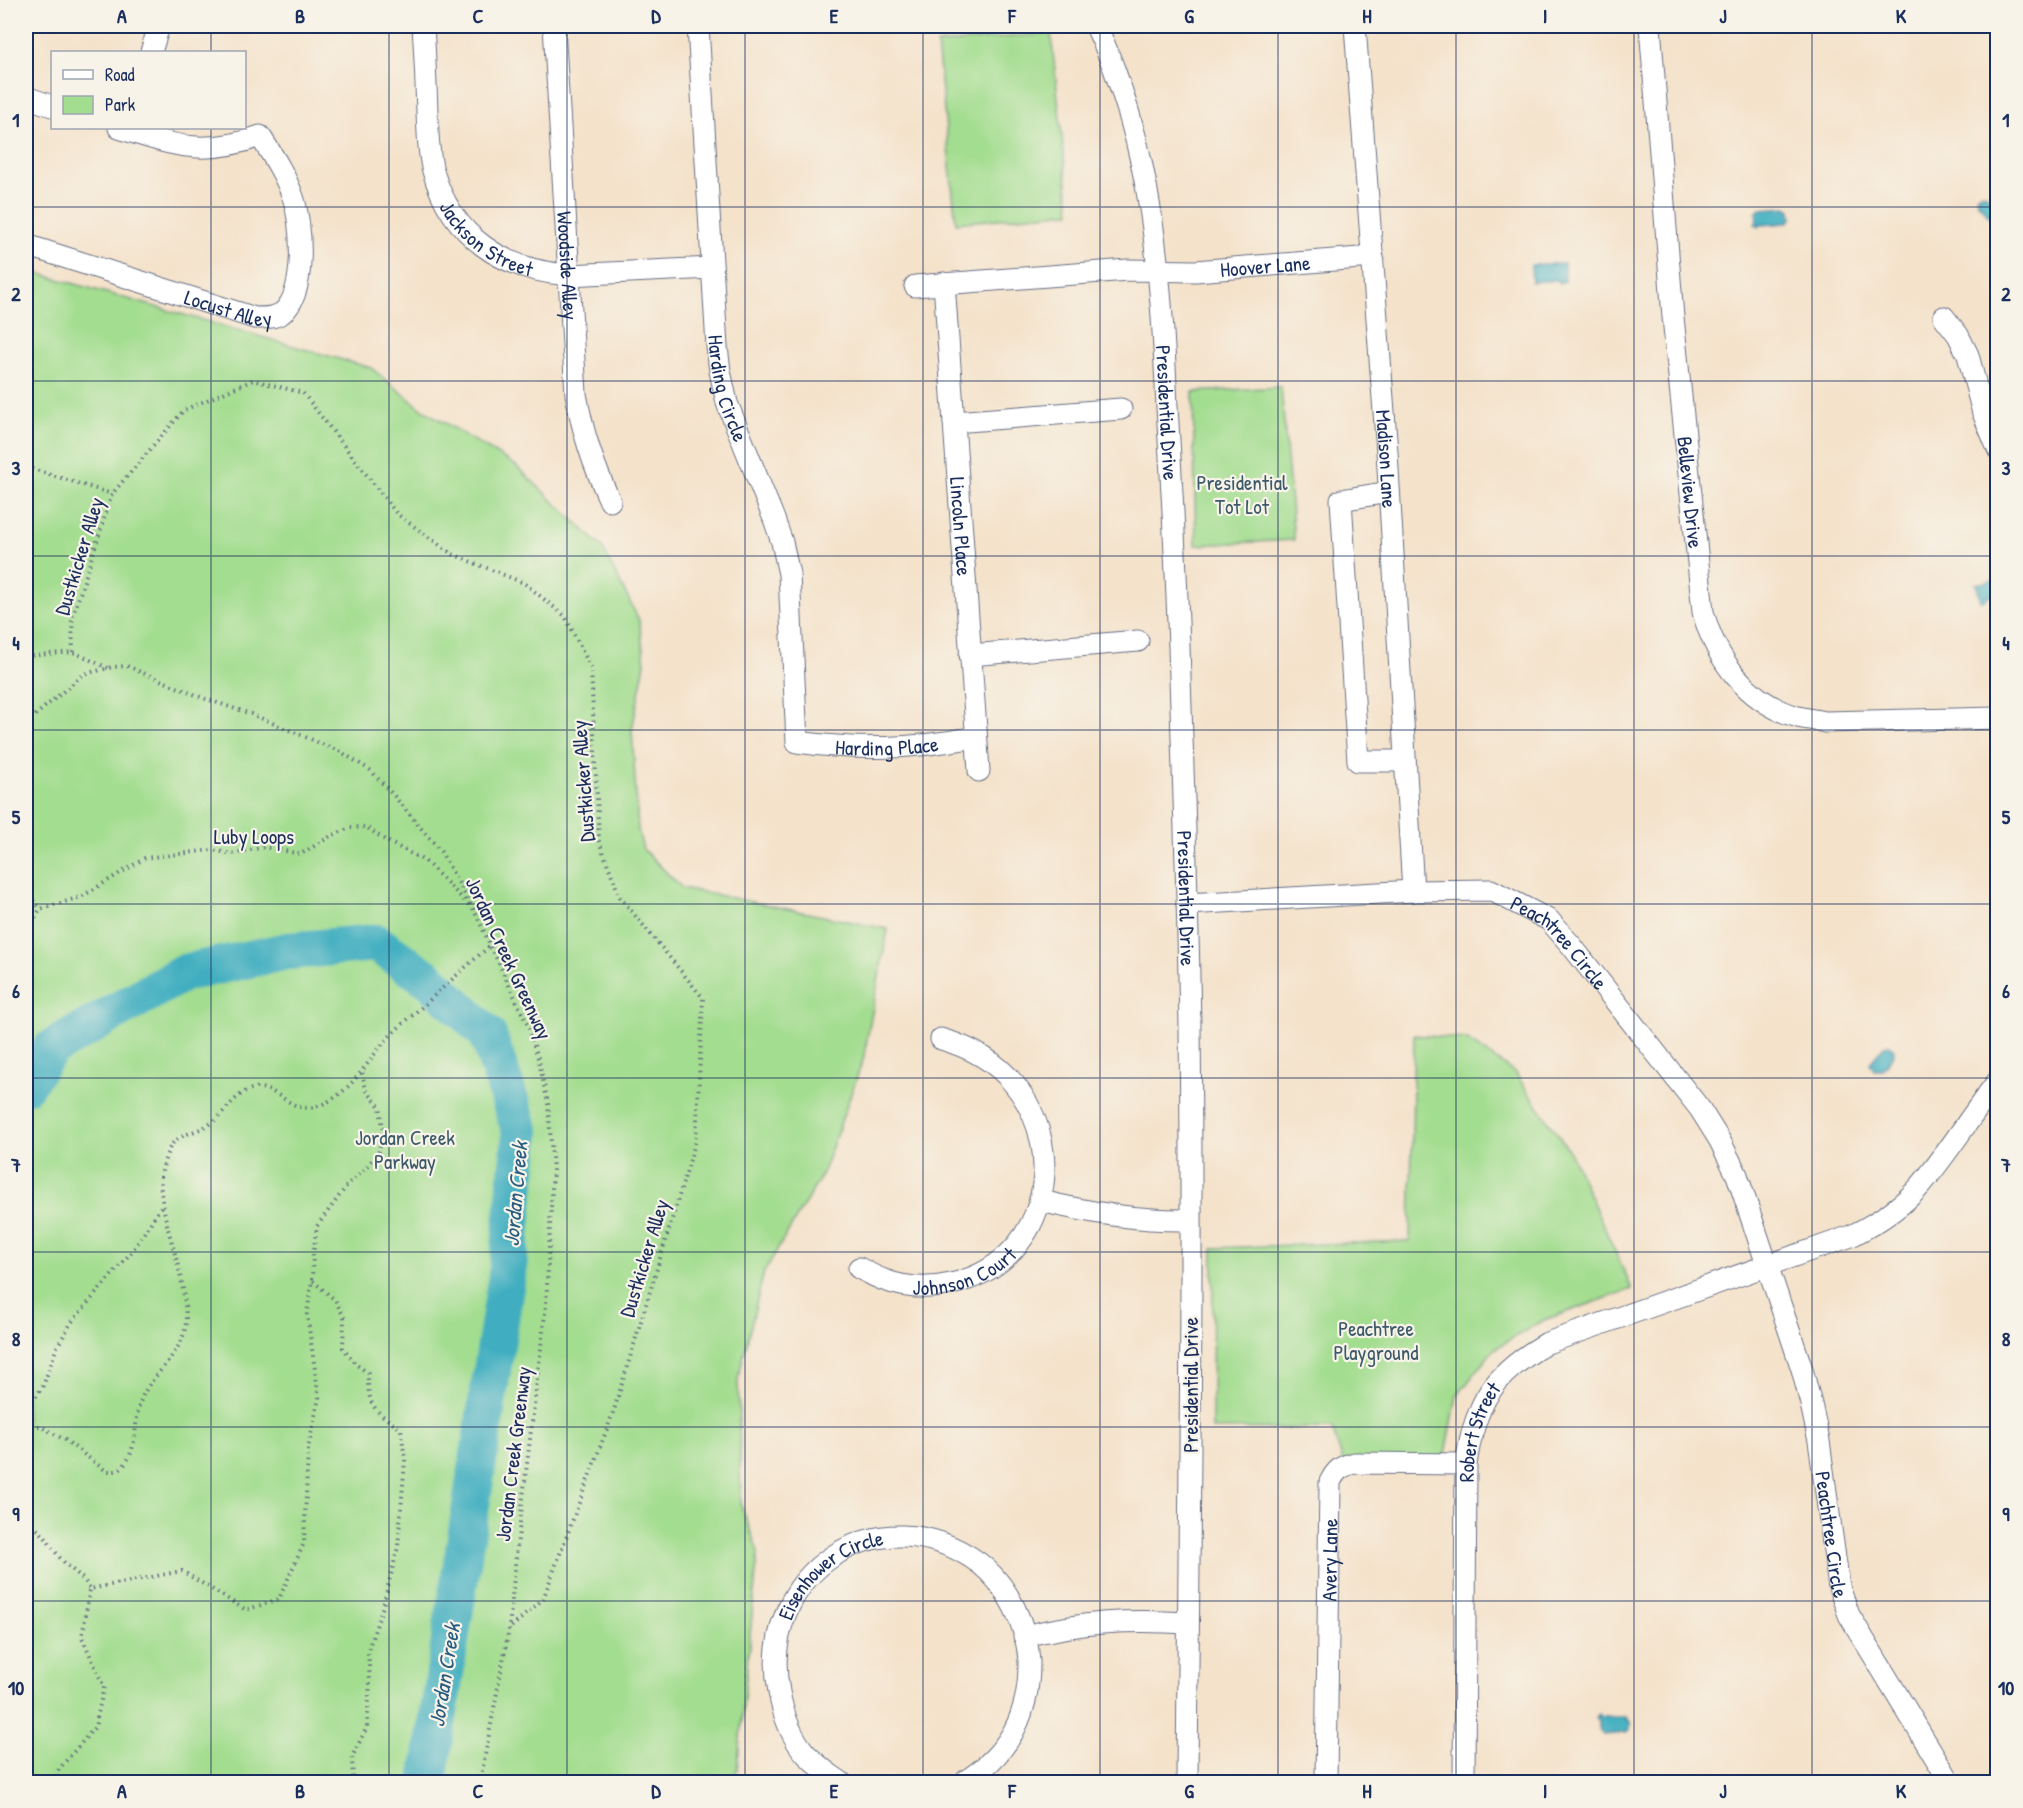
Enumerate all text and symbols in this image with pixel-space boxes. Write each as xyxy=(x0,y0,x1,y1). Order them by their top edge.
text: A xyxy=(117,2,127,29)
text: B xyxy=(295,2,305,29)
text: C xyxy=(473,2,484,29)
text: D xyxy=(651,2,661,29)
text: E xyxy=(830,2,839,29)
text: F xyxy=(1007,2,1017,29)
text: G xyxy=(1184,2,1194,29)
text: H xyxy=(1362,2,1372,29)
text: I xyxy=(1543,2,1547,29)
text: J xyxy=(1719,2,1727,29)
text: K xyxy=(1896,2,1907,29)
legend xyxy=(51,51,246,129)
text: Road xyxy=(105,62,135,87)
text: Park xyxy=(105,92,136,117)
text: 1 xyxy=(12,106,20,133)
text: 1 xyxy=(2002,106,2010,133)
street label: Jackson Street xyxy=(433,195,538,283)
street label: Woodside Alley xyxy=(551,210,586,321)
street label: Hoover Lane xyxy=(1219,247,1311,283)
text: 2 xyxy=(11,280,21,307)
text: 2 xyxy=(2001,280,2011,307)
street label: Locust Alley xyxy=(181,282,273,333)
street label: Harding Circle xyxy=(702,334,755,446)
street label: Presidential Drive xyxy=(1149,344,1186,481)
street label: Madison Lane xyxy=(1369,409,1405,509)
street label: Belleview Drive xyxy=(1671,435,1711,549)
text: 3 xyxy=(12,454,21,481)
text: 3 xyxy=(2002,454,2011,481)
park label: Presidential Tot Lot xyxy=(1196,468,1288,521)
street label: Lincoln Place xyxy=(943,476,979,577)
street label: Dustkicker Alley xyxy=(47,493,111,618)
text: 4 xyxy=(12,629,20,656)
text: 4 xyxy=(2002,629,2010,656)
street label: Dustkicker Alley xyxy=(564,719,602,843)
street label: Harding Place xyxy=(834,729,940,762)
text: 5 xyxy=(12,803,21,830)
text: 5 xyxy=(2002,803,2011,830)
street label: Luby Loops xyxy=(214,822,294,851)
street label: Presidential Drive xyxy=(1171,830,1203,966)
street label: Jordan Creek Greenway xyxy=(459,872,559,1044)
street label: Peachtree Circle xyxy=(1506,888,1615,995)
text: 6 xyxy=(12,977,20,1004)
text: 6 xyxy=(2002,977,2010,1004)
park label: Jordan Creek Parkway xyxy=(355,1123,455,1176)
water label: Jordan Creek xyxy=(495,1139,535,1248)
text: 7 xyxy=(10,1151,21,1178)
text: 7 xyxy=(2000,1151,2011,1178)
street label: Dustkicker Alley xyxy=(612,1195,676,1320)
street label: Johnson Court xyxy=(912,1240,1023,1302)
park label: Peachtree Playground xyxy=(1334,1314,1418,1367)
street label: Presidential Drive xyxy=(1176,1317,1205,1453)
text: 8 xyxy=(12,1325,21,1352)
text: 8 xyxy=(2002,1325,2011,1352)
street label: Jordan Creek Greenway xyxy=(488,1365,538,1543)
street label: Robert Street xyxy=(1451,1375,1507,1482)
street label: Peachtree Circle xyxy=(1809,1469,1856,1601)
text: 9 xyxy=(12,1500,20,1527)
text: 9 xyxy=(2002,1500,2010,1527)
street label: Avery Lane xyxy=(1314,1518,1344,1602)
street label: Eisenhower Circle xyxy=(770,1523,885,1624)
water label: Jordan Creek xyxy=(421,1619,467,1729)
text: 10 xyxy=(8,1674,24,1701)
text: 10 xyxy=(1998,1674,2014,1701)
text: A xyxy=(117,1777,127,1804)
text: B xyxy=(295,1777,305,1804)
text: C xyxy=(473,1777,484,1804)
text: D xyxy=(651,1777,661,1804)
text: E xyxy=(830,1777,839,1804)
text: F xyxy=(1007,1777,1017,1804)
text: G xyxy=(1184,1777,1194,1804)
text: H xyxy=(1362,1777,1372,1804)
text: I xyxy=(1543,1777,1547,1804)
text: J xyxy=(1719,1777,1727,1804)
text: K xyxy=(1896,1777,1907,1804)

